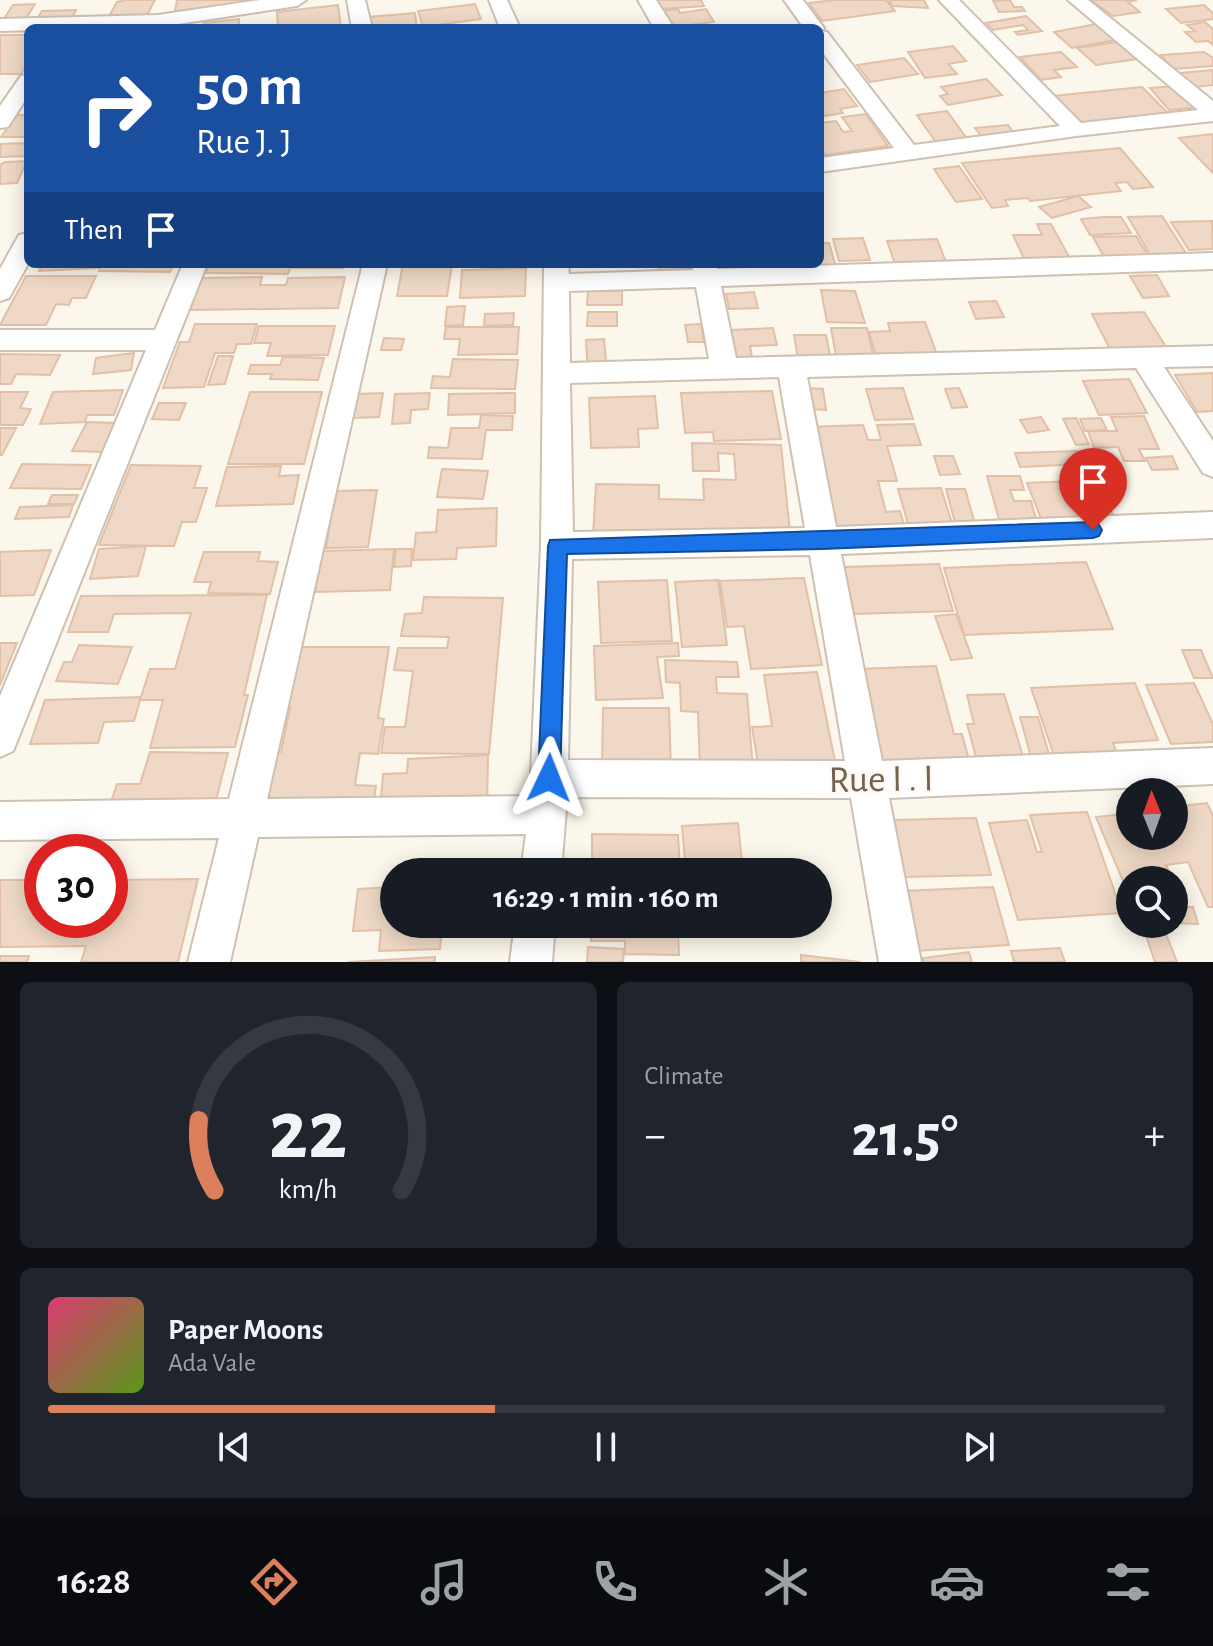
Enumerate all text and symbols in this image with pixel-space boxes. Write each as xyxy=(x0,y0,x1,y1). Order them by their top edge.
icon: right xyxy=(64,56,168,160)
text: 50 m xyxy=(196,59,303,115)
text: Rue J. J xyxy=(196,124,292,160)
icon: arrive xyxy=(139,208,183,252)
text: Then xyxy=(64,215,123,245)
pin xyxy=(1059,448,1127,530)
icon: arrive xyxy=(1071,460,1115,504)
position arrow xyxy=(507,736,591,820)
street label: Rue I . I xyxy=(828,760,934,800)
north arrow xyxy=(1116,778,1188,850)
map controls xyxy=(1116,778,1188,938)
speed limit sign: 30 xyxy=(24,834,128,938)
button: search xyxy=(1116,866,1188,938)
text: 16:29 · 1 min · 160 m xyxy=(493,883,719,913)
text: Climate xyxy=(645,1063,723,1089)
text: 22 xyxy=(269,1090,347,1174)
text: 21.5° xyxy=(851,1107,958,1167)
text: − xyxy=(645,1114,666,1158)
text: + xyxy=(1144,1114,1165,1158)
text: km/h xyxy=(279,1175,338,1204)
text: Paper Moons xyxy=(168,1315,323,1345)
text: Ada Vale xyxy=(168,1350,256,1376)
icon: previous xyxy=(212,1425,256,1469)
icon: pause xyxy=(584,1425,628,1469)
icon: next xyxy=(957,1425,1001,1469)
icon: directions xyxy=(246,1554,302,1610)
icon: music xyxy=(416,1554,472,1610)
icon: phone xyxy=(587,1554,643,1610)
icon: climate xyxy=(758,1554,814,1610)
icon: car xyxy=(929,1554,985,1610)
icon: filters xyxy=(1100,1554,1156,1610)
text: 16:28 xyxy=(57,1564,131,1600)

